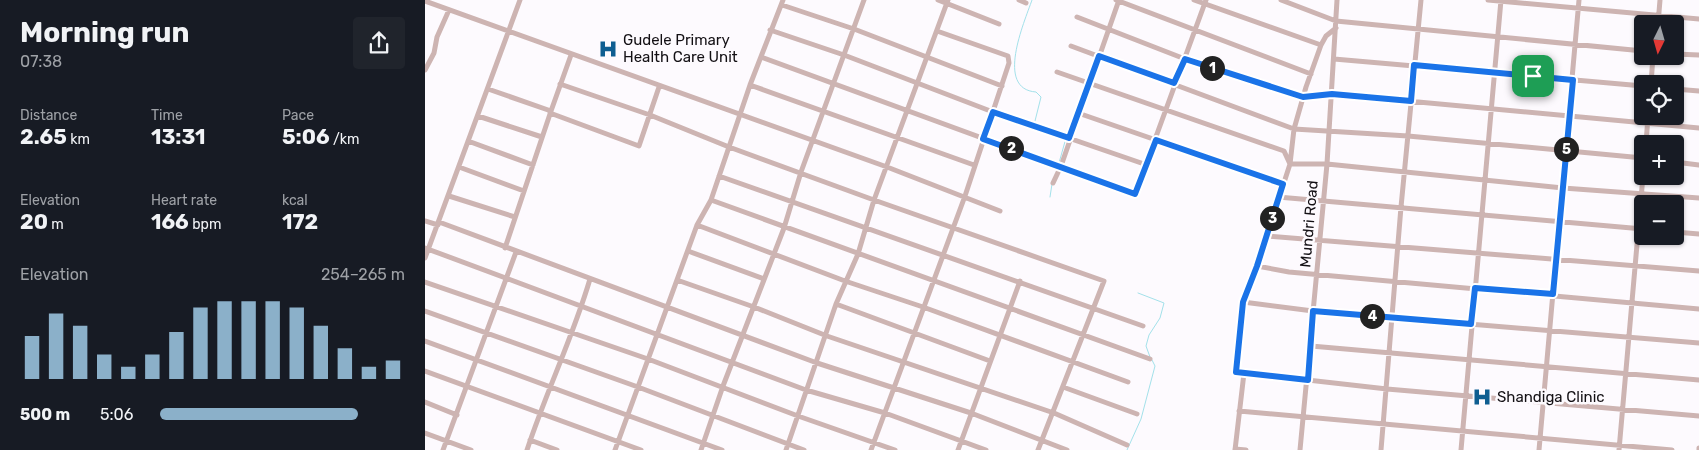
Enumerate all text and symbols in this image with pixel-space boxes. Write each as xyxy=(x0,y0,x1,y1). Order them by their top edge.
north arrow xyxy=(1634,15,1684,65)
map controls xyxy=(1634,15,1684,245)
text: Morning run xyxy=(20,16,189,49)
button: share xyxy=(353,17,405,69)
place label: Gudele Primary Health Care Unit xyxy=(623,31,738,66)
hospital icon: Gudele Primary Health Care Unit xyxy=(597,38,619,60)
text: 07:38 xyxy=(20,52,62,71)
pin xyxy=(1512,55,1554,97)
pin: 1 xyxy=(1199,56,1225,80)
text: 1 xyxy=(1209,60,1216,77)
icon: arrive xyxy=(1519,62,1547,90)
button: locate xyxy=(1634,75,1684,125)
text: Distance xyxy=(20,107,77,124)
text: Time xyxy=(151,107,183,124)
text: Pace xyxy=(282,107,314,124)
text: 2.65 xyxy=(20,124,67,149)
text: 13:31 xyxy=(151,124,205,149)
text: 5:06 xyxy=(282,124,330,149)
text: km xyxy=(67,131,90,148)
text: /km xyxy=(330,131,360,148)
button: + xyxy=(1634,135,1684,185)
pin: 2 xyxy=(999,136,1023,160)
pin: 5 xyxy=(1553,136,1579,162)
text: 2 xyxy=(1007,140,1016,157)
text: 5 xyxy=(1562,141,1571,158)
street label: Mundri Road xyxy=(1296,180,1322,268)
text: Elevation xyxy=(20,192,80,209)
text: Heart rate xyxy=(151,192,217,209)
text: kcal xyxy=(282,192,308,209)
button: − xyxy=(1634,195,1684,245)
pin: 3 xyxy=(1259,206,1285,230)
text: 20 xyxy=(20,209,48,234)
text: 166 xyxy=(151,209,189,234)
text: 172 xyxy=(282,209,318,234)
text: 3 xyxy=(1268,210,1277,227)
text: m xyxy=(48,216,64,233)
text: bpm xyxy=(189,216,221,233)
text: Elevation xyxy=(20,265,89,284)
text: 254–265 m xyxy=(321,265,405,284)
pin: 4 xyxy=(1359,304,1385,328)
text: 4 xyxy=(1368,308,1377,325)
hospital icon: Shandiga Clinic xyxy=(1471,386,1493,408)
place label: Shandiga Clinic xyxy=(1497,388,1605,406)
text: 500 m xyxy=(20,405,70,424)
text: 5:06 xyxy=(100,405,133,424)

